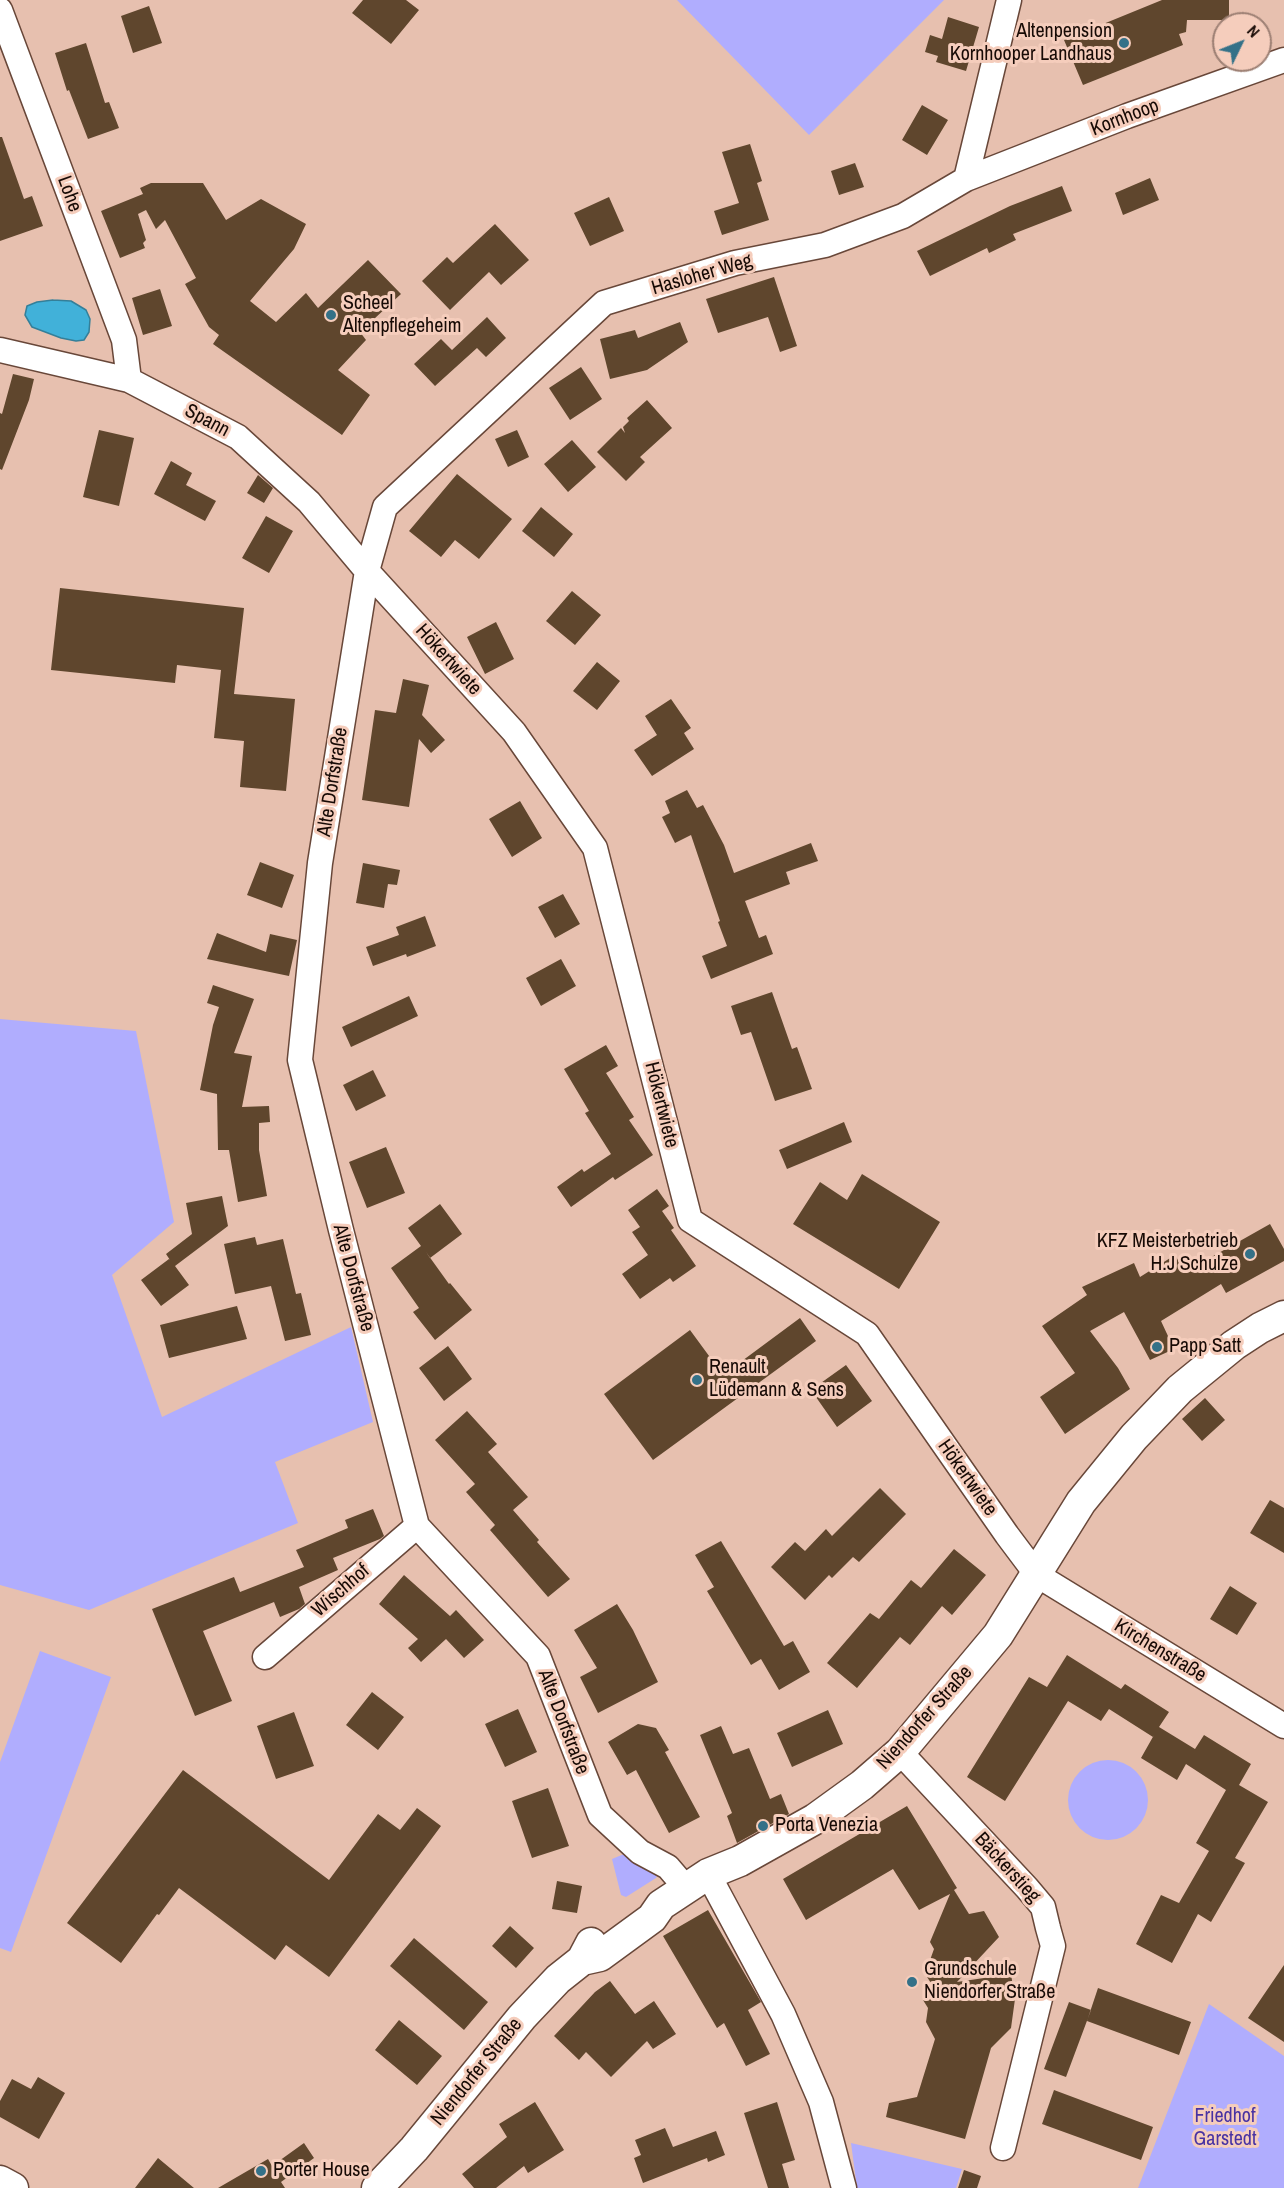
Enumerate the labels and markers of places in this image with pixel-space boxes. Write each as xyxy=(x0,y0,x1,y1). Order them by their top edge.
place label: Altenpension Kornhooper Landhaus xyxy=(950,20,1112,67)
marker: Altenpension Kornhooper Landhaus xyxy=(1117,36,1131,50)
place label: Scheel Altenpflegeheim xyxy=(343,292,462,339)
marker: Scheel Altenpflegeheim xyxy=(324,308,338,322)
place label: KFZ Meisterbetrieb H.J Schulze xyxy=(1097,1230,1238,1277)
marker: KFZ Meisterbetrieb H.J Schulze xyxy=(1243,1247,1257,1261)
place label: Papp Satt xyxy=(1169,1335,1241,1359)
marker: Papp Satt xyxy=(1150,1340,1164,1354)
place label: Renault Lüdemann & Sens xyxy=(709,1356,844,1403)
marker: Renault Lüdemann & Sens xyxy=(690,1373,704,1387)
place label: Porta Venezia xyxy=(775,1814,878,1838)
marker: Porta Venezia xyxy=(756,1819,770,1833)
place label: Grundschule Niendorfer Straße xyxy=(924,1958,1055,2005)
marker: Grundschule Niendorfer Straße xyxy=(905,1975,919,1989)
place label: Porter House xyxy=(273,2159,370,2183)
marker: Porter House xyxy=(254,2164,268,2178)

